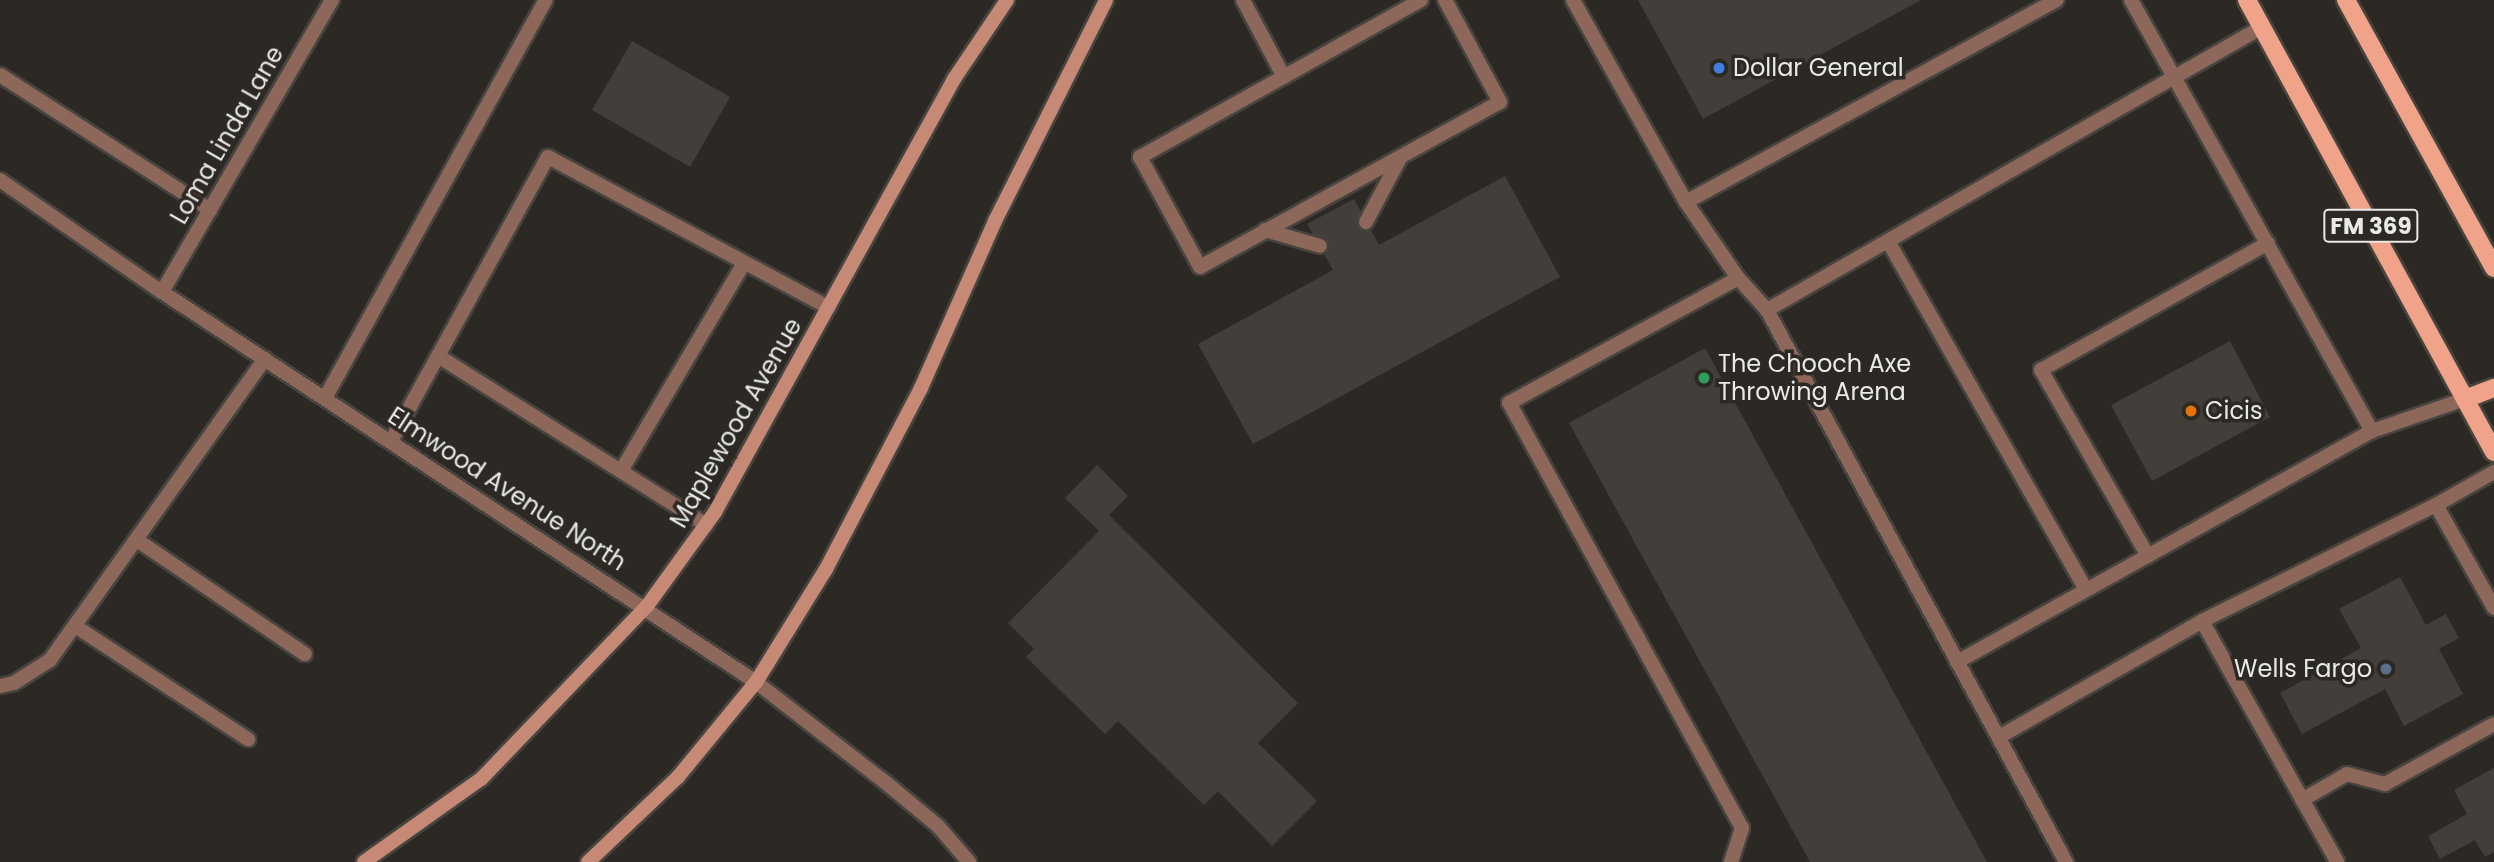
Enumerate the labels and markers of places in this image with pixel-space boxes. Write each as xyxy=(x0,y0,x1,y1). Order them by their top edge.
place label: Dollar General xyxy=(1733,54,1904,82)
marker: Dollar General xyxy=(1711,60,1727,76)
place label: The Chooch Axe Throwing Arena xyxy=(1718,350,1911,406)
marker: The Chooch Axe Throwing Arena xyxy=(1696,370,1712,386)
place label: Cicis xyxy=(2205,397,2262,425)
marker: Cicis xyxy=(2183,403,2199,419)
place label: Wells Fargo xyxy=(2234,655,2372,683)
marker: Wells Fargo xyxy=(2378,661,2394,677)

